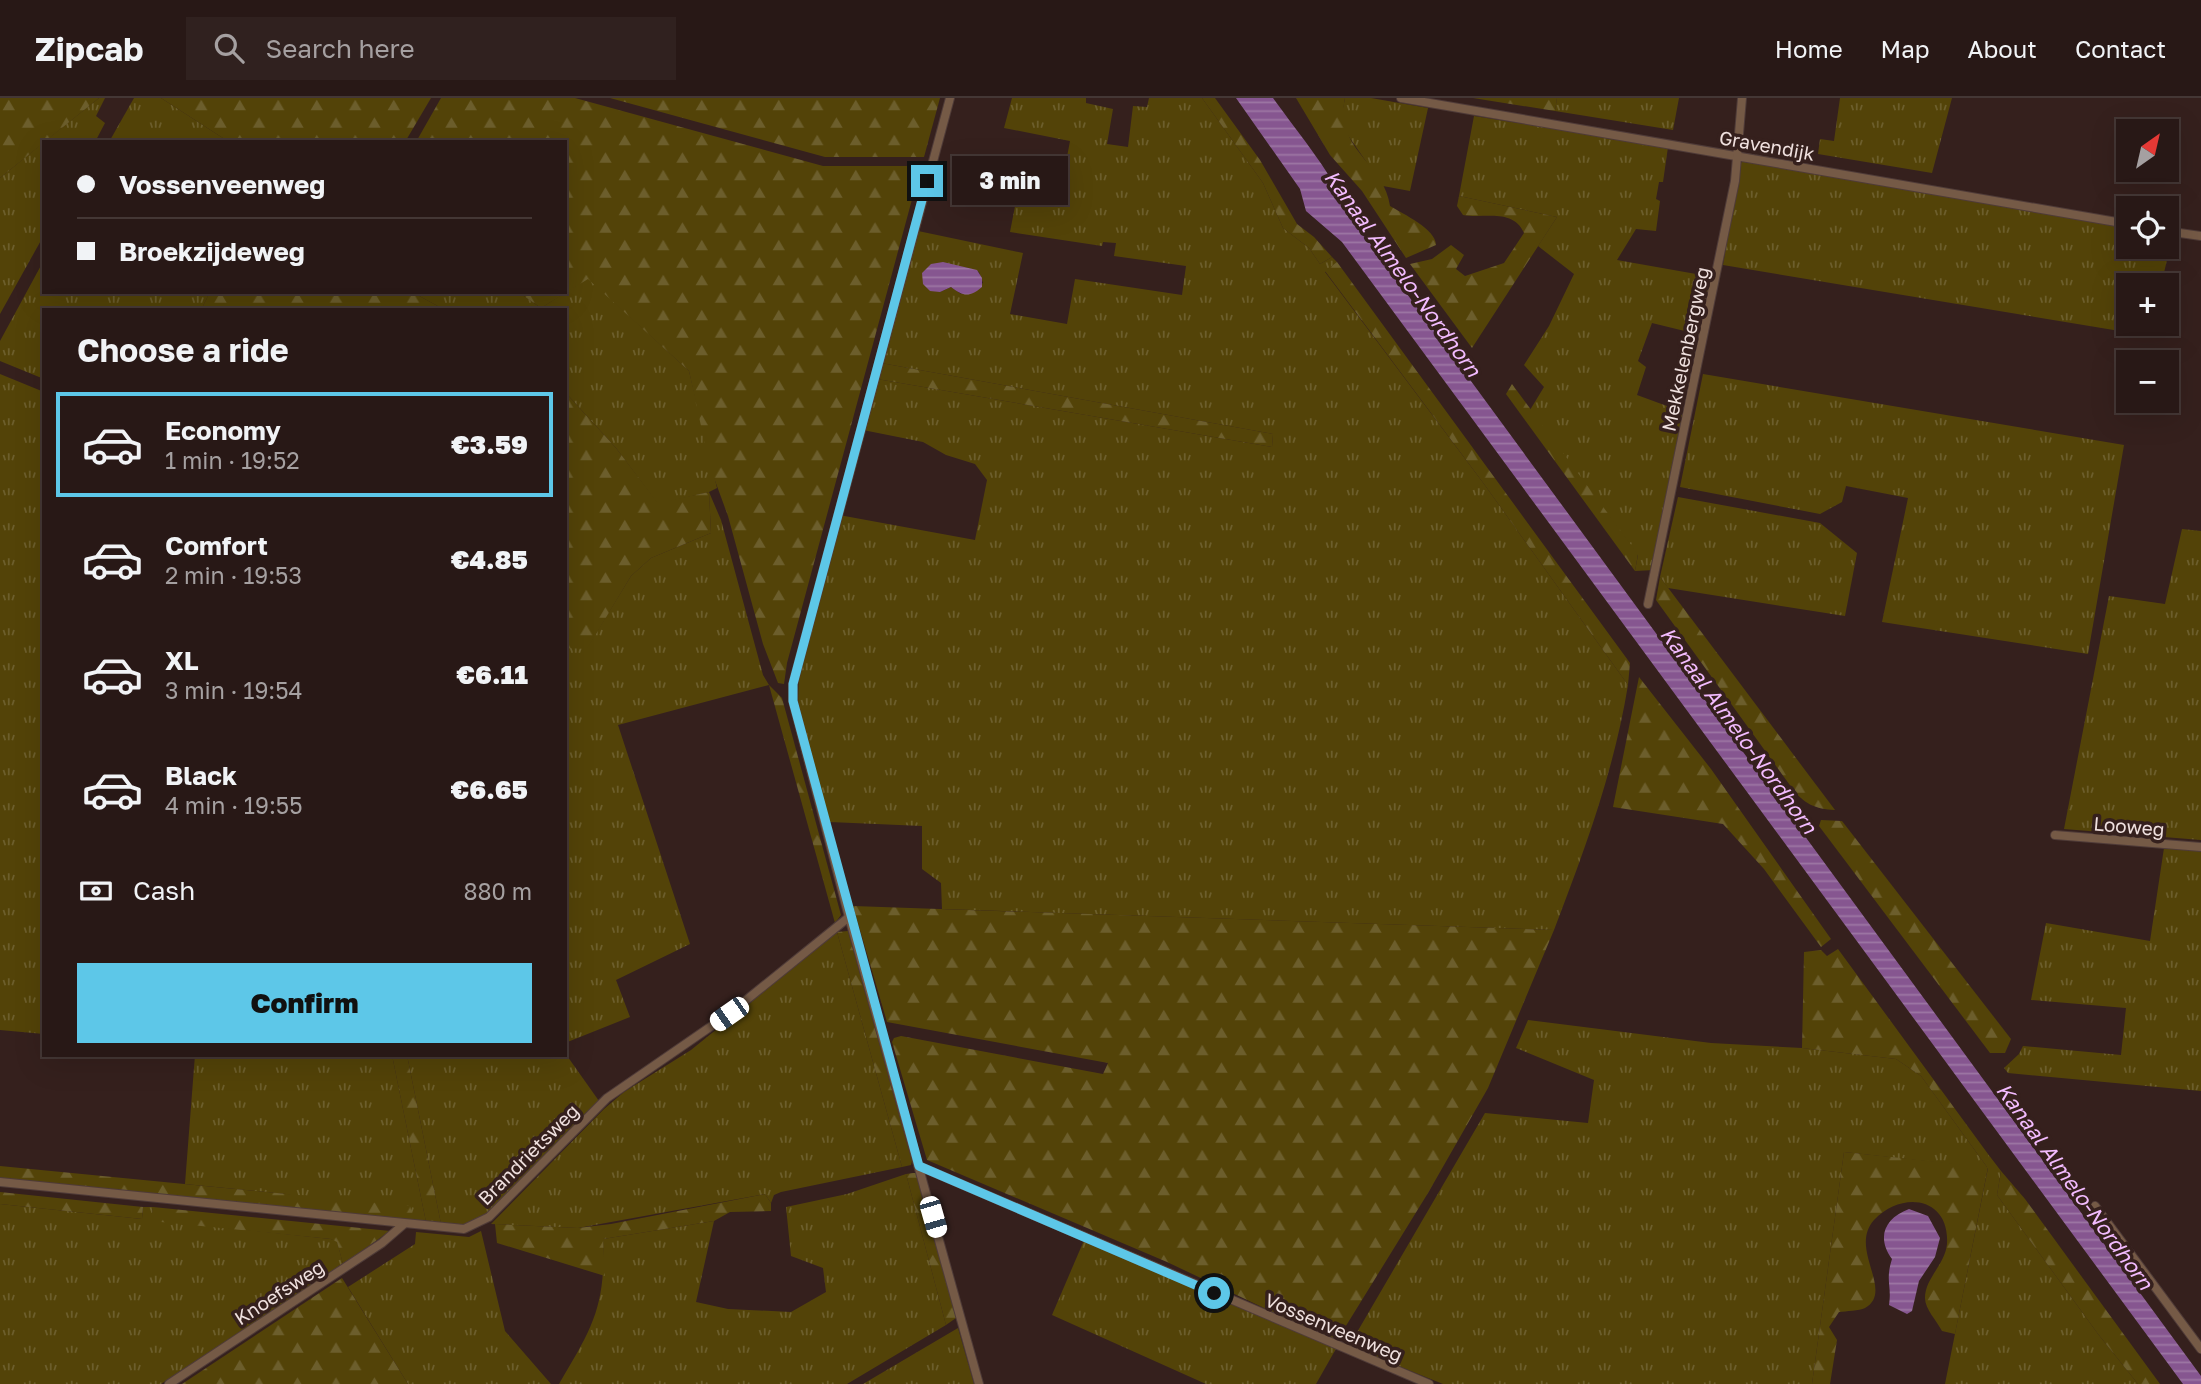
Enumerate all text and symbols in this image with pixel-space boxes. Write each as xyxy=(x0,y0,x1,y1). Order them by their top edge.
search box xyxy=(186,17,676,80)
text: Zipcab xyxy=(35,29,144,68)
icon: search xyxy=(210,29,248,67)
text: Search here xyxy=(266,33,415,64)
text: Home xyxy=(1775,34,1843,63)
text: Map xyxy=(1881,34,1930,63)
text: About xyxy=(1968,34,2037,63)
text: Contact xyxy=(2075,34,2166,63)
north arrow xyxy=(2116,119,2179,182)
map controls xyxy=(2116,119,2179,413)
street label: Gravendijk xyxy=(1717,125,1817,165)
callout: 3 min xyxy=(951,156,1067,206)
route end xyxy=(911,165,943,197)
water label: Kanaal Almelo-Nordhorn xyxy=(1319,165,1487,382)
text: 3 min xyxy=(980,166,1040,194)
text: Vossenveenweg xyxy=(119,169,325,200)
button: locate xyxy=(2116,196,2179,259)
text: Broekzijdeweg xyxy=(119,236,305,267)
street label: Mekkelenbergweg xyxy=(1656,265,1714,433)
button: + xyxy=(2116,273,2179,336)
text: Choose a ride xyxy=(77,331,289,369)
button: − xyxy=(2116,350,2179,413)
icon: car xyxy=(81,413,144,476)
text: Economy xyxy=(165,415,281,446)
text: €3.59 xyxy=(451,429,528,460)
text: 1 min · 19:52 xyxy=(165,446,300,474)
icon: car xyxy=(81,528,144,591)
text: Comfort xyxy=(165,530,268,561)
text: €4.85 xyxy=(451,544,528,575)
text: 2 min · 19:53 xyxy=(165,561,302,589)
water label: Kanaal Almelo-Nordhorn xyxy=(1655,622,1823,839)
icon: car xyxy=(81,643,144,706)
text: XL xyxy=(165,645,199,676)
text: €6.11 xyxy=(456,659,528,690)
text: 3 min · 19:54 xyxy=(165,676,303,704)
icon: car xyxy=(81,758,144,821)
text: Black xyxy=(165,760,237,791)
text: €6.65 xyxy=(451,774,528,805)
text: 4 min · 19:55 xyxy=(165,791,303,819)
street label: Looweg xyxy=(2093,811,2165,841)
icon: cash xyxy=(77,872,115,910)
text: Cash xyxy=(133,875,195,906)
text: 880 m xyxy=(464,877,532,905)
button: Confirm xyxy=(77,963,532,1043)
car xyxy=(706,993,753,1035)
water label: Kanaal Almelo-Nordhorn xyxy=(1991,1078,2159,1295)
street label: Brandrietsweg xyxy=(473,1099,583,1209)
car xyxy=(918,1194,949,1240)
street label: Knoefsweg xyxy=(230,1255,328,1329)
route start xyxy=(1198,1277,1230,1309)
street label: Vossenveenweg xyxy=(1262,1288,1406,1366)

